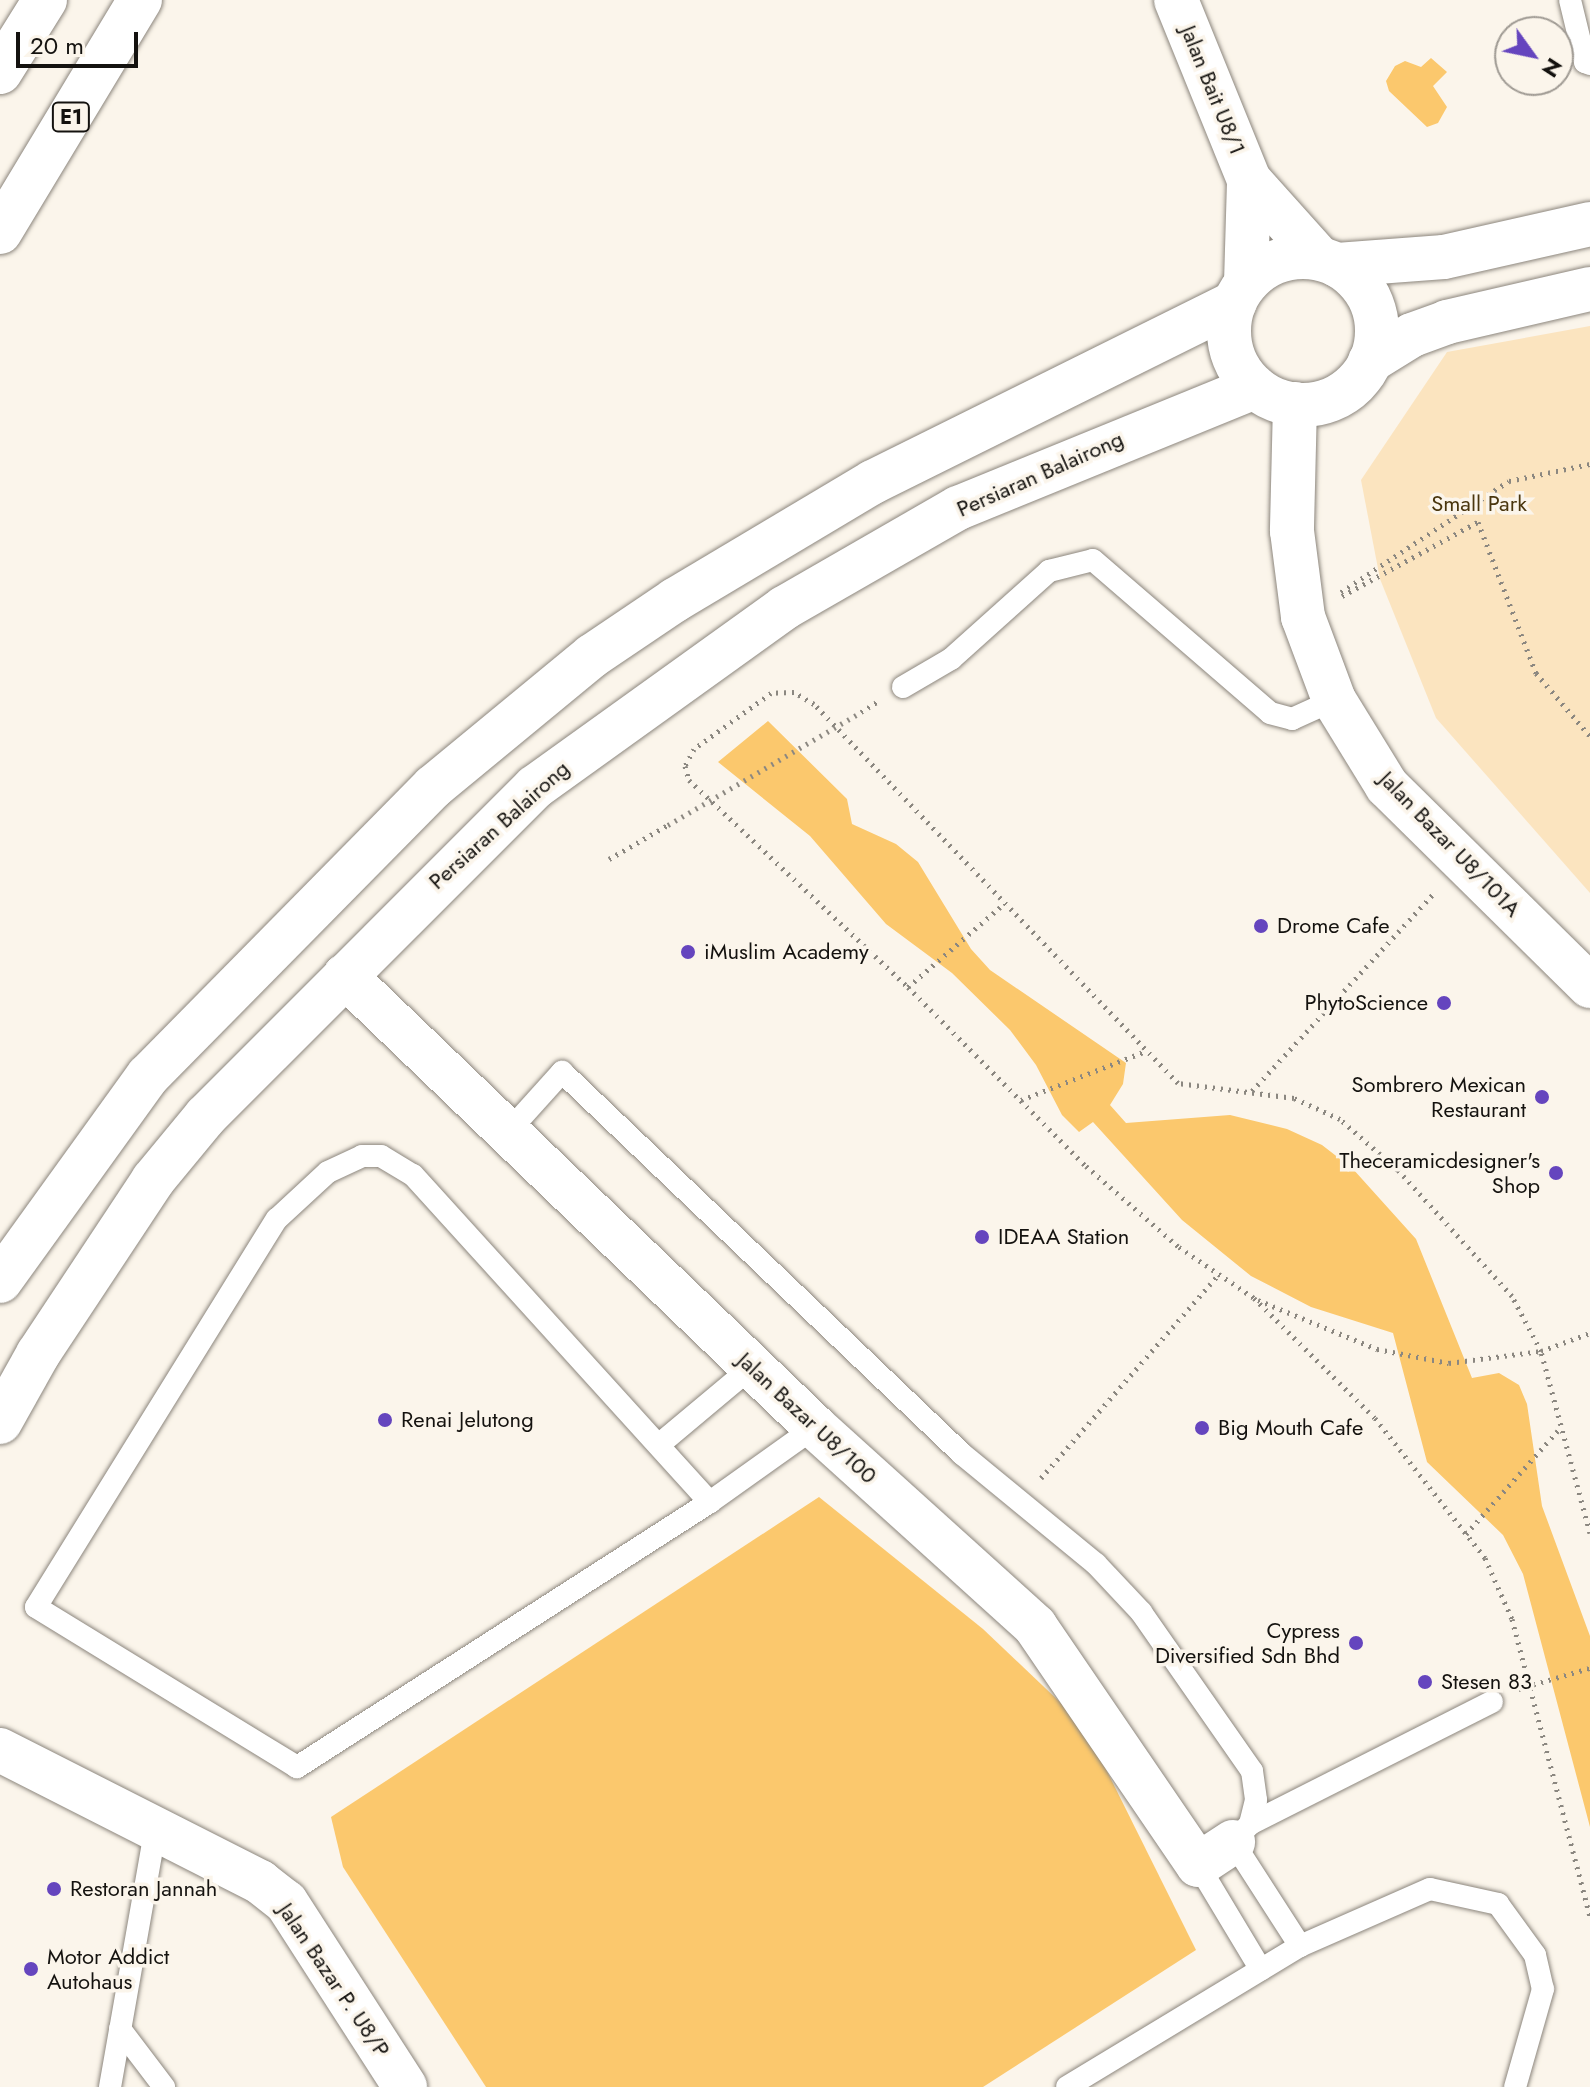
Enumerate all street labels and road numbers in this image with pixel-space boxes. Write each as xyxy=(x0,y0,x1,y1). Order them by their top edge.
street label: Jalan Bait U8/1 xyxy=(1175,22,1251,158)
road number: E1 xyxy=(51,101,91,133)
street label: Persiaran Balairong xyxy=(953,425,1127,523)
street label: Persiaran Balairong xyxy=(424,755,574,895)
street label: Jalan Bazar U8/101A xyxy=(1374,766,1526,922)
street label: Jalan Bazar U8/100 xyxy=(732,1347,882,1489)
street label: Jalan Bazar P. U8/P xyxy=(273,1898,395,2062)

